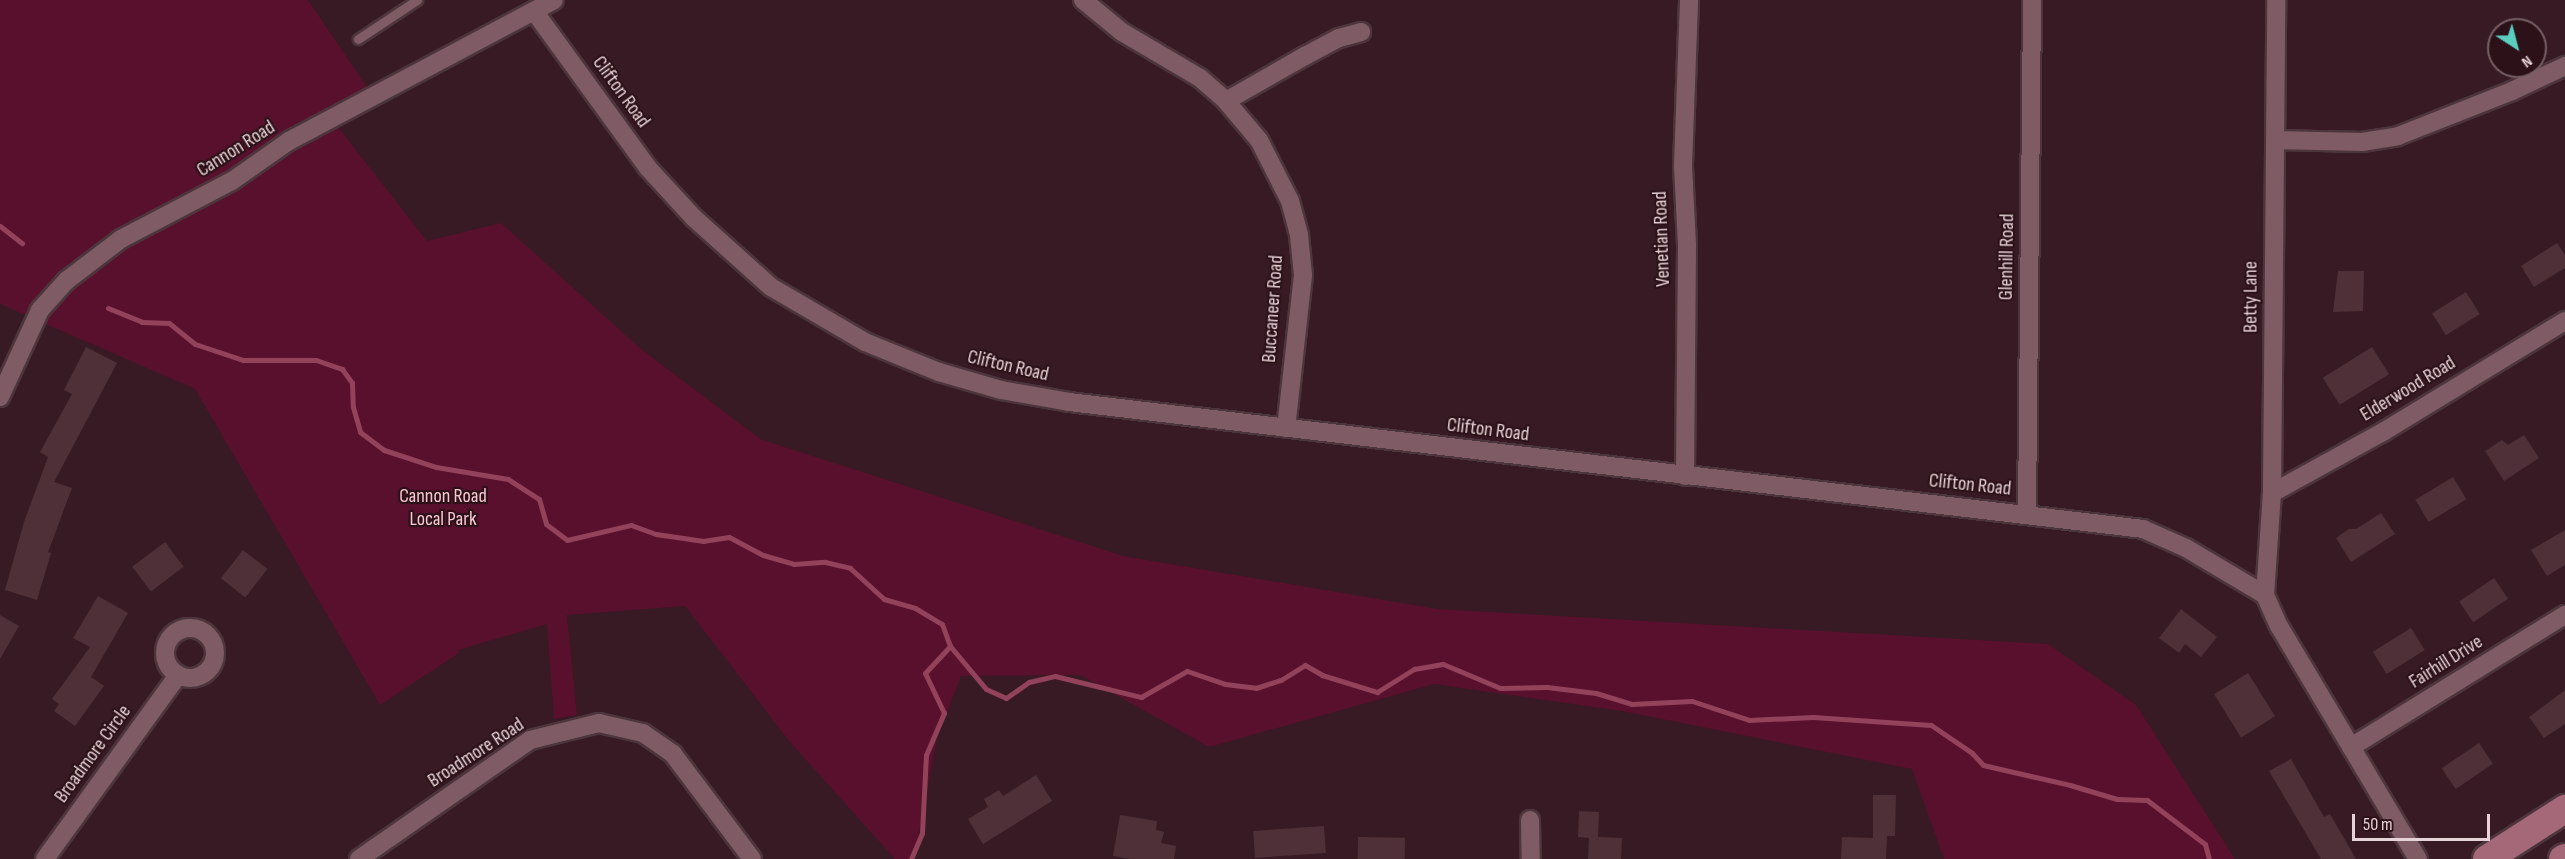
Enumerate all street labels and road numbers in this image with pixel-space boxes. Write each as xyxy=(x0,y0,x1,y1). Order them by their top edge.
street label: Clifton Road xyxy=(587,52,655,132)
street label: Cannon Road xyxy=(193,116,279,182)
street label: Venetian Road xyxy=(1648,191,1676,287)
street label: Glenhill Road xyxy=(1994,214,2020,300)
street label: Buccaneer Road xyxy=(1257,255,1289,363)
street label: Betty Lane xyxy=(2239,261,2263,333)
street label: Clifton Road xyxy=(965,345,1051,387)
street label: Elderwood Road xyxy=(2356,351,2460,427)
street label: Clifton Road xyxy=(1446,413,1530,447)
street label: Clifton Road xyxy=(1928,469,2012,501)
street label: Fairhill Drive xyxy=(2405,630,2487,694)
street label: Broadmore Circle xyxy=(49,700,137,808)
street label: Broadmore Road xyxy=(423,713,529,793)

